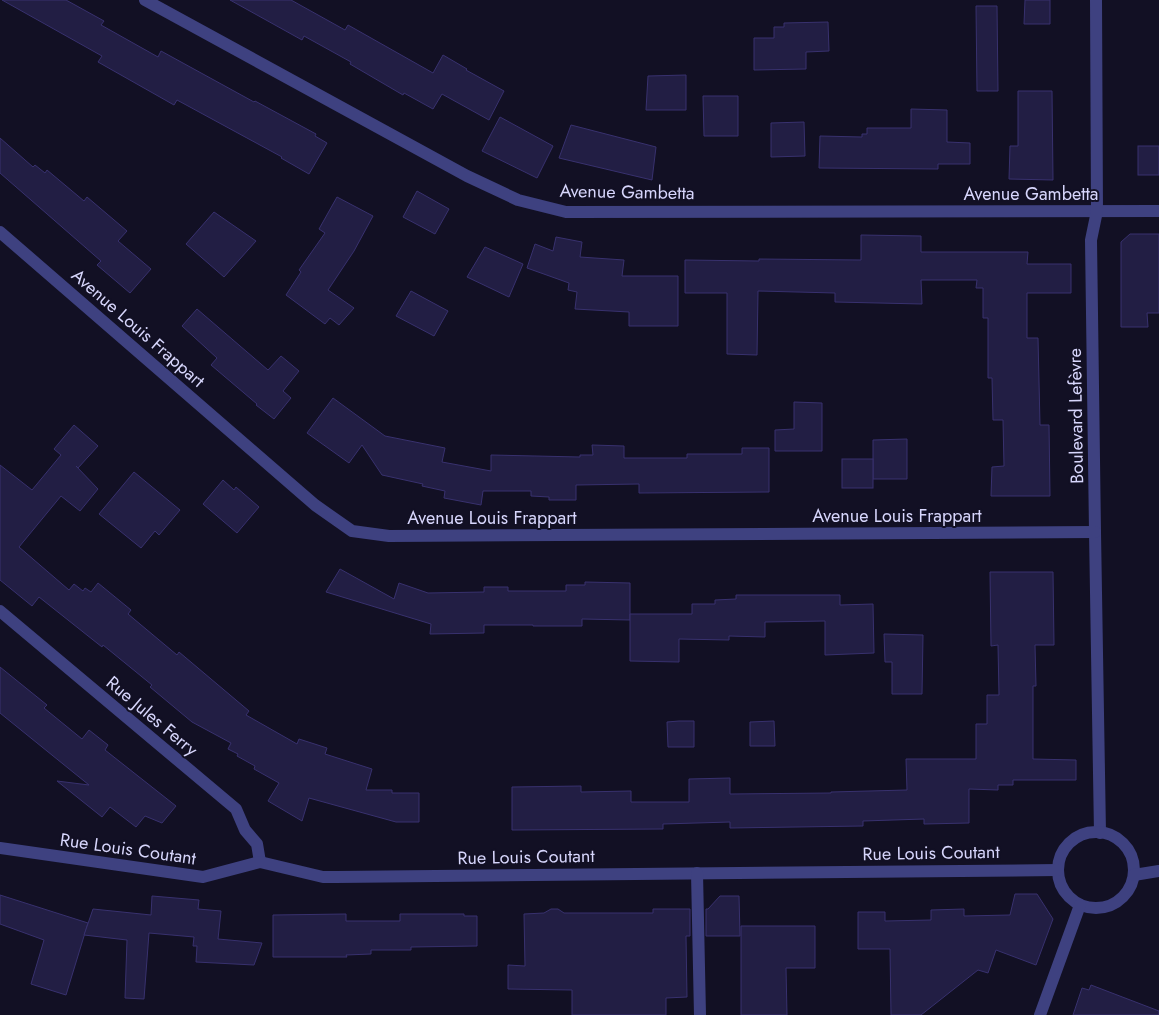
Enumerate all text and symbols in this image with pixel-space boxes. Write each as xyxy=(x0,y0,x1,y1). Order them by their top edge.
street label: Avenue Gambetta xyxy=(559,178,695,206)
street label: Avenue Gambetta xyxy=(964,181,1098,207)
street label: Avenue Louis Frappart xyxy=(66,263,211,394)
street label: Boulevard Lefèvre xyxy=(1062,348,1090,484)
street label: Avenue Louis Frappart xyxy=(812,503,982,529)
street label: Avenue Louis Frappart xyxy=(407,505,577,531)
street label: Rue Jules Ferry xyxy=(101,670,204,762)
street label: Rue Louis Coutant xyxy=(58,827,198,872)
street label: Rue Louis Coutant xyxy=(862,839,1001,867)
street label: Rue Louis Coutant xyxy=(457,843,596,871)

